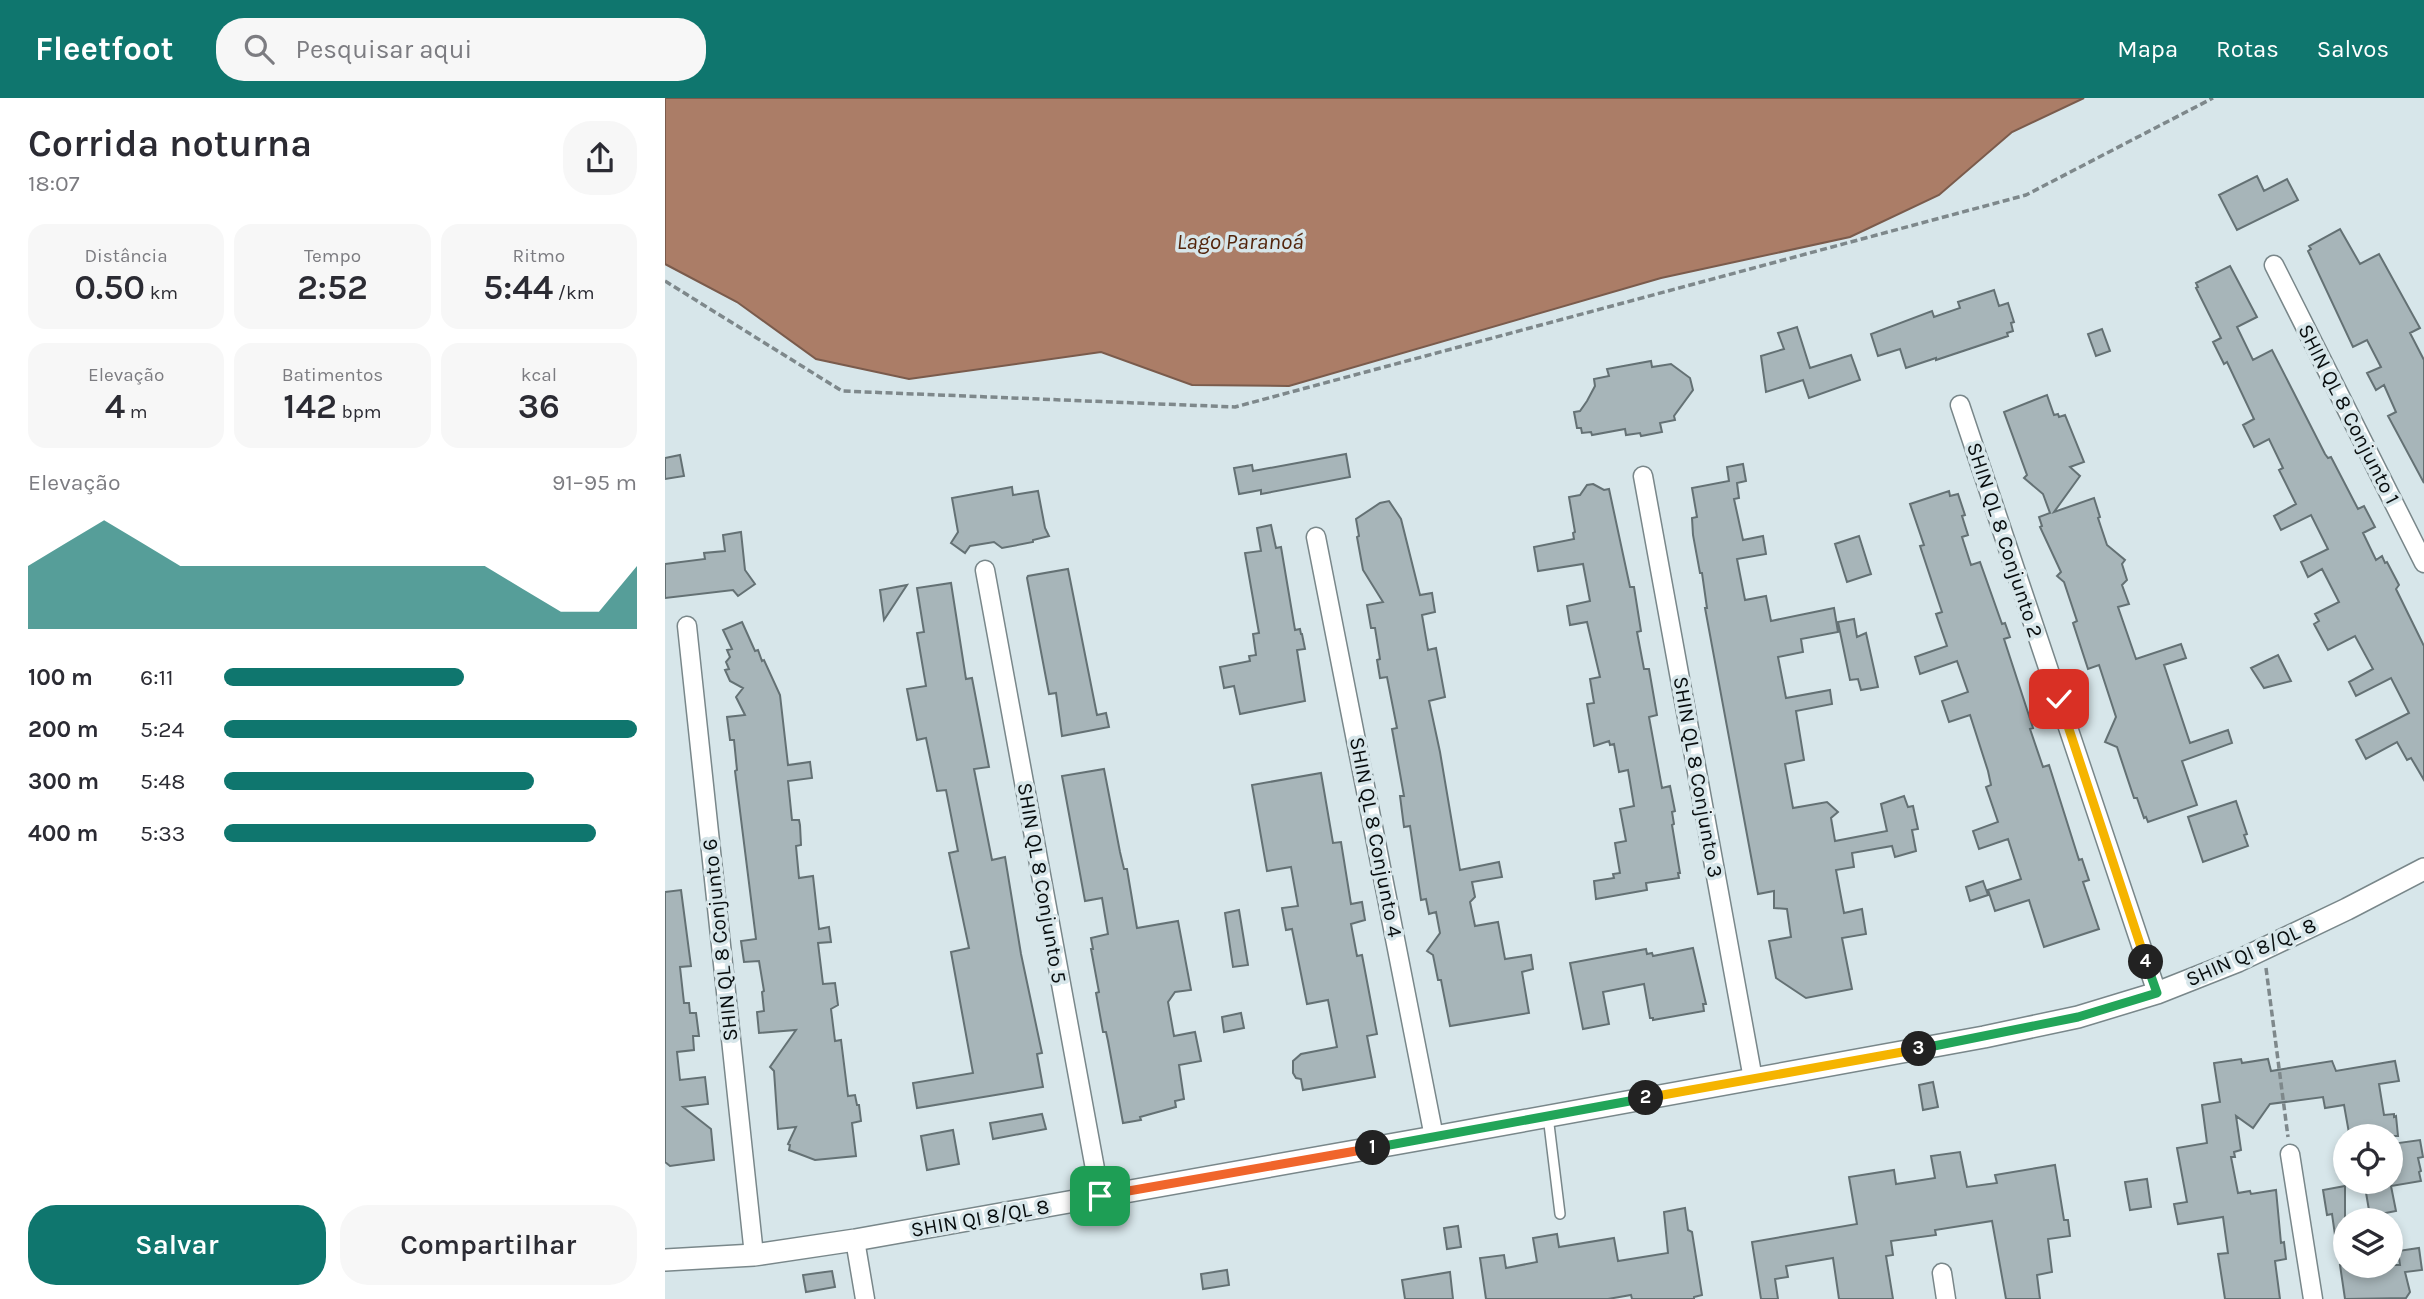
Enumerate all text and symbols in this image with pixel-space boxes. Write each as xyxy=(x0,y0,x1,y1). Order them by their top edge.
search box xyxy=(216,18,706,81)
text: Fleetfoot xyxy=(35,30,174,68)
icon: search xyxy=(240,30,278,68)
text: Pesquisar aqui xyxy=(296,34,472,65)
text: Mapa xyxy=(2117,35,2178,63)
text: Rotas xyxy=(2216,35,2279,63)
text: Salvos xyxy=(2317,35,2389,63)
text: Corrida noturna xyxy=(28,121,312,166)
button: share xyxy=(563,121,637,195)
text: 18:07 xyxy=(28,170,80,197)
water label: Lago Paranoá xyxy=(1176,228,1304,255)
text: Distância xyxy=(85,245,168,267)
text: Tempo xyxy=(304,245,361,267)
text: Ritmo xyxy=(513,245,565,267)
text: 0.50 xyxy=(74,267,145,308)
text: 2:52 xyxy=(297,267,368,308)
text: 5:44 xyxy=(483,267,553,308)
text: km xyxy=(145,282,178,304)
text: /km xyxy=(553,282,595,304)
street label: SHIN QL 8 Conjunto 1 xyxy=(2293,320,2405,508)
text: Elevação xyxy=(88,364,164,386)
text: Batimentos xyxy=(282,364,383,386)
text: kcal xyxy=(521,364,557,386)
text: 4 xyxy=(105,386,125,427)
text: 142 xyxy=(283,386,337,427)
text: 36 xyxy=(518,386,560,427)
text: m xyxy=(125,401,148,423)
text: bpm xyxy=(337,401,382,423)
street label: SHIN QL 8 Conjunto 2 xyxy=(1962,439,2048,641)
text: Elevação xyxy=(28,469,121,496)
text: 91–95 m xyxy=(552,469,637,496)
text: 100 m xyxy=(28,664,93,691)
text: 6:11 xyxy=(140,664,174,691)
pin xyxy=(2029,669,2089,729)
street label: SHIN QL 8 Conjunto 3 xyxy=(1668,674,1728,880)
icon: check xyxy=(2040,680,2078,718)
text: 200 m xyxy=(28,716,99,743)
text: 5:24 xyxy=(140,716,184,743)
street label: SHIN QL 8 Conjunto 4 xyxy=(1345,735,1407,939)
text: 300 m xyxy=(28,768,99,795)
text: 5:48 xyxy=(140,768,185,795)
street label: SHIN QL 8 Conjunto 5 xyxy=(1013,781,1071,985)
text: 400 m xyxy=(28,820,98,847)
text: 5:33 xyxy=(140,820,185,847)
street label: SHIN QL 8 Conjunto 6 xyxy=(697,837,743,1043)
street label: SHIN QI 8/QL 8 xyxy=(2182,913,2320,991)
pin: 4 xyxy=(2129,944,2163,980)
text: 4 xyxy=(2140,950,2151,972)
pin: 3 xyxy=(1901,1032,1937,1066)
text: 3 xyxy=(1913,1037,1924,1059)
pin: 2 xyxy=(1629,1080,1663,1116)
text: 2 xyxy=(1640,1086,1651,1108)
map controls xyxy=(2333,1124,2403,1278)
button: locate xyxy=(2333,1124,2403,1194)
pin: 1 xyxy=(1355,1130,1391,1166)
text: 1 xyxy=(1369,1136,1376,1158)
pin xyxy=(1070,1166,1130,1226)
icon: arrive xyxy=(1081,1177,1119,1215)
street label: SHIN QI 8/QL 8 xyxy=(909,1194,1051,1242)
button: Salvar xyxy=(28,1205,326,1285)
button: Compartilhar xyxy=(340,1205,637,1285)
button: layers xyxy=(2333,1208,2403,1278)

